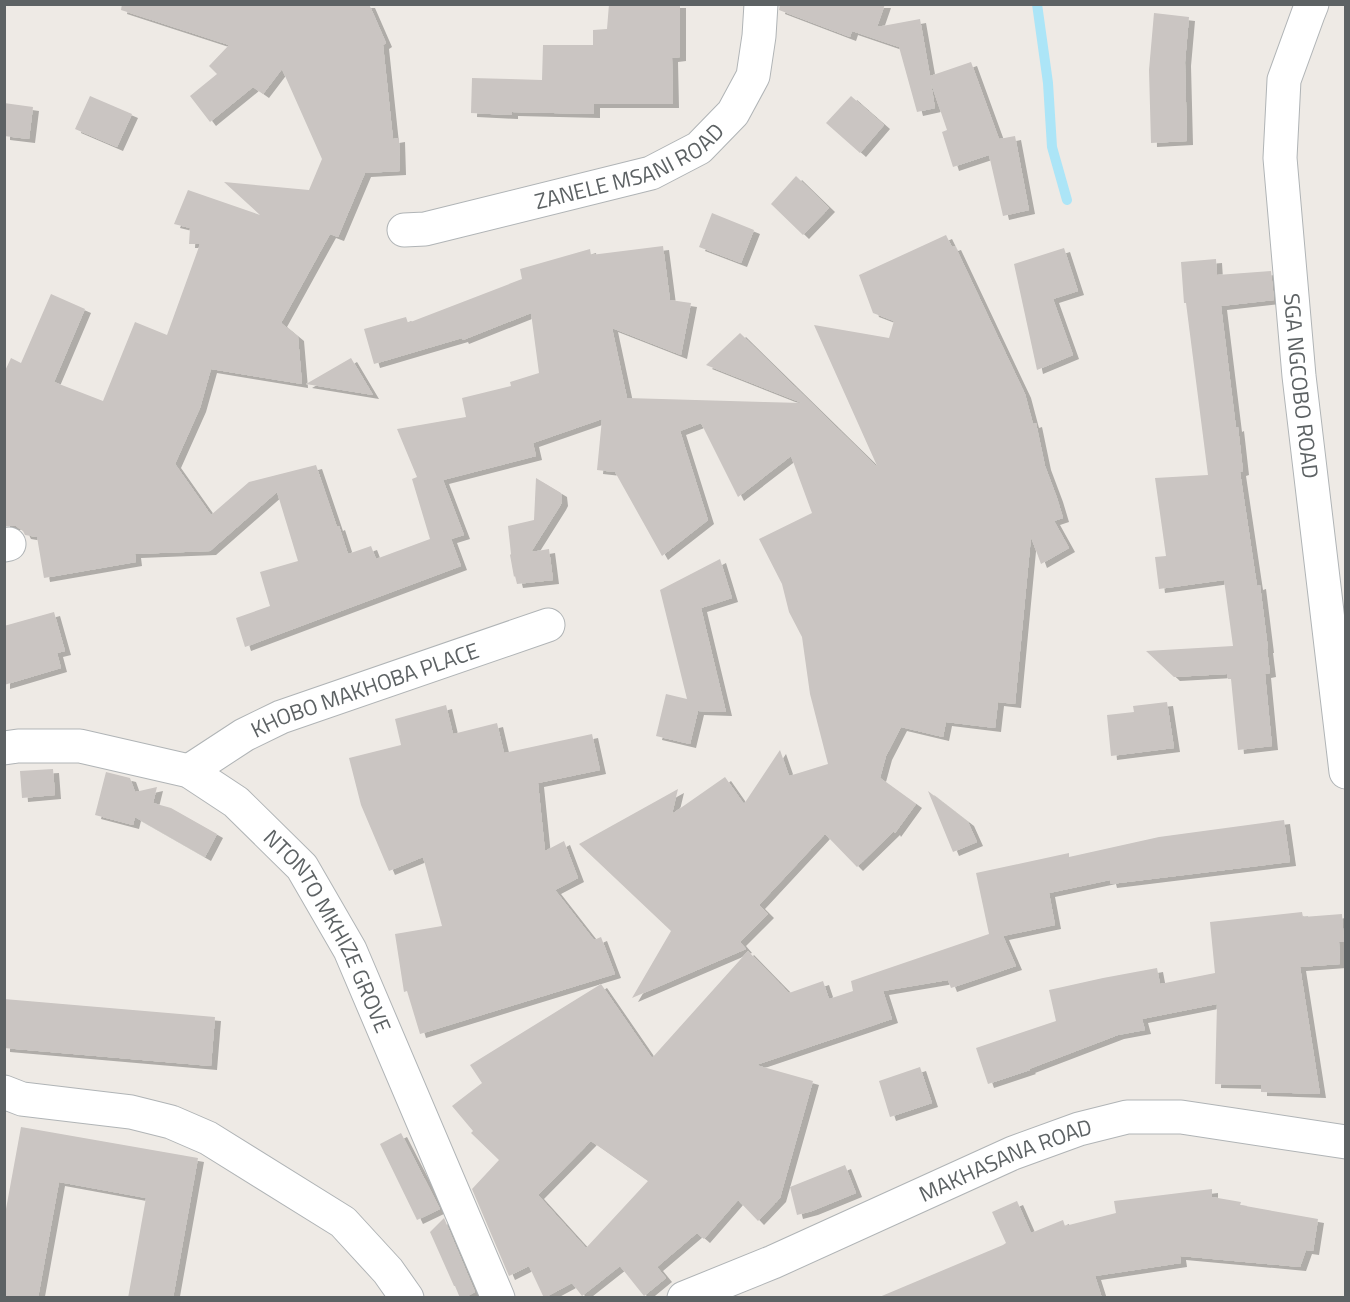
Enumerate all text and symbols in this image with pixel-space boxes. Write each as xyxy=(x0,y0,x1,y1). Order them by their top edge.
street label: ZANELE MSANI ROAD xyxy=(531,115,732,218)
street label: SGA NGCOBO ROAD xyxy=(1275,292,1328,480)
street label: KHOBO MAKHOBA PLACE xyxy=(245,633,483,746)
street label: NTONTO MKHIZE GROVE xyxy=(256,821,400,1038)
street label: MAKHASANA ROAD xyxy=(913,1109,1095,1211)

